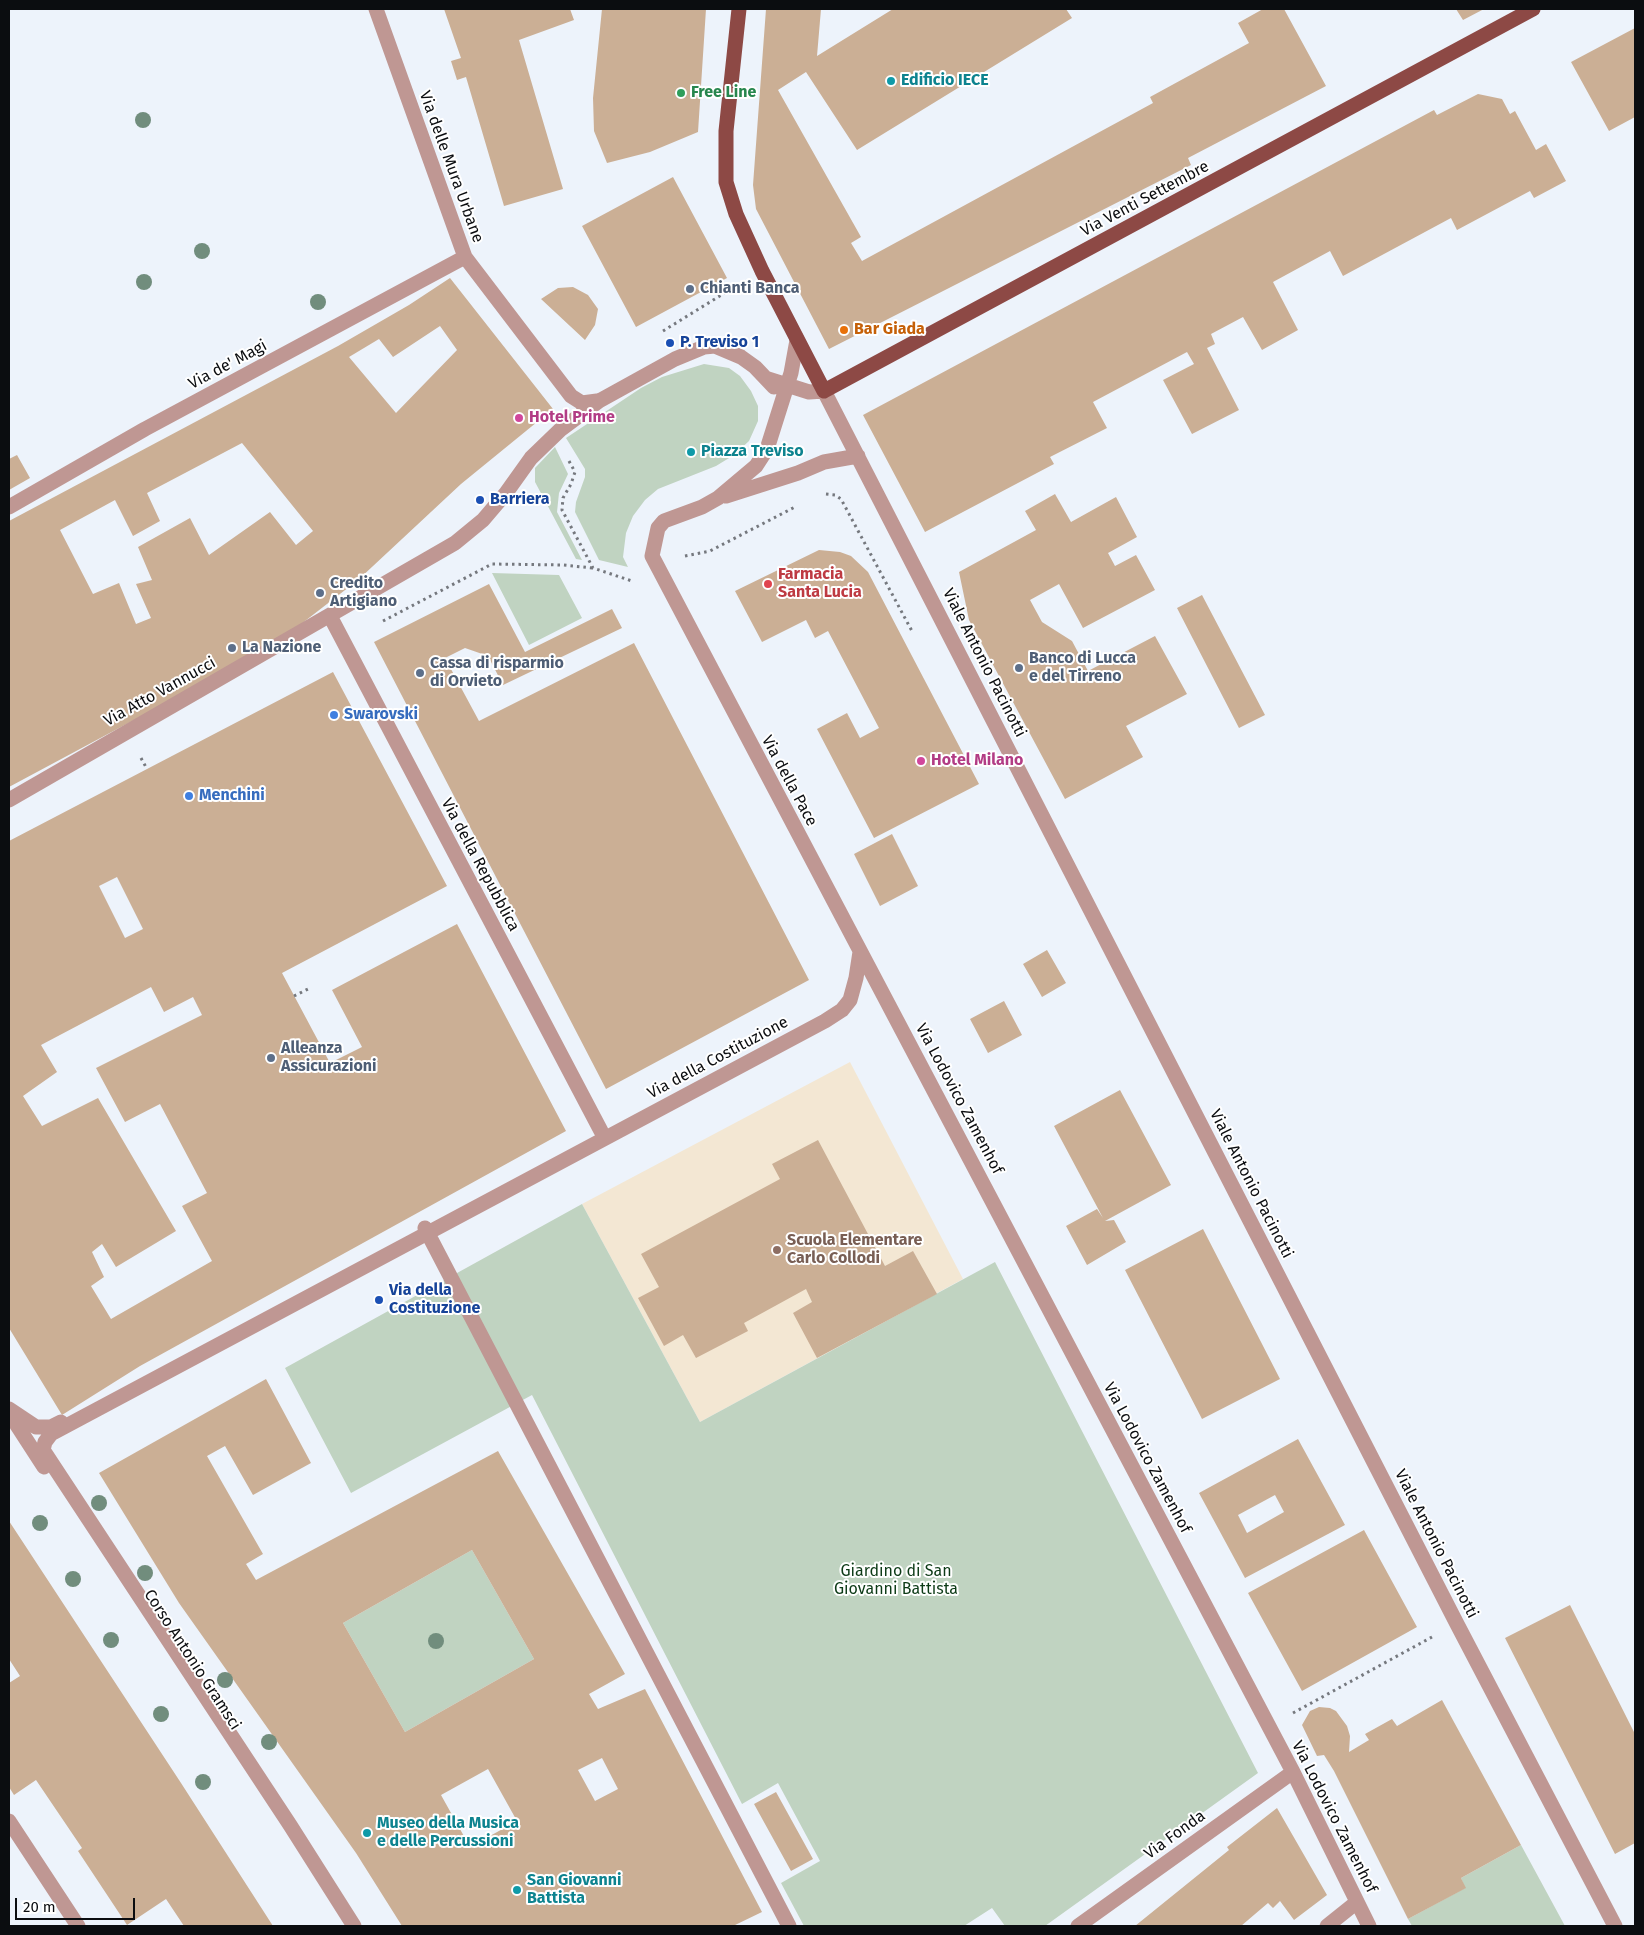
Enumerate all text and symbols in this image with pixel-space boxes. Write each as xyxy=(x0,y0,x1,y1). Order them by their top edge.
place label: Edificio IECE xyxy=(901,71,989,91)
marker: Edificio IECE xyxy=(885,75,897,87)
place label: Free Line xyxy=(691,83,756,103)
marker: Free Line xyxy=(675,87,687,99)
street label: Via delle Mura Urbane xyxy=(415,88,487,246)
street label: Via Venti Settembre xyxy=(1078,157,1212,241)
place label: Chianti Banca xyxy=(700,279,799,299)
marker: Chianti Banca xyxy=(684,283,696,295)
place label: Bar Giada xyxy=(854,320,925,340)
marker: Bar Giada xyxy=(838,324,850,336)
place label: P. Treviso 1 xyxy=(680,333,759,353)
street label: Via de' Magi xyxy=(186,336,270,394)
marker: P. Treviso 1 xyxy=(664,337,676,349)
place label: Hotel Prime xyxy=(529,408,615,428)
marker: Hotel Prime xyxy=(513,412,525,424)
place label: Piazza Treviso xyxy=(701,442,803,462)
marker: Piazza Treviso xyxy=(685,446,697,458)
place label: Barriera xyxy=(490,490,549,510)
marker: Barriera xyxy=(474,494,486,506)
place label: Farmacia Santa Lucia xyxy=(778,565,862,603)
place label: Credito Artigiano xyxy=(330,574,397,612)
marker: Farmacia Santa Lucia xyxy=(762,578,774,590)
street label: Viale Antonio Pacinotti xyxy=(938,585,1030,741)
marker: Credito Artigiano xyxy=(314,587,326,599)
place label: La Nazione xyxy=(242,638,321,658)
marker: La Nazione xyxy=(226,642,238,654)
place label: Banco di Lucca e del Tirreno xyxy=(1029,649,1136,687)
street label: Via Atto Vannucci xyxy=(101,653,219,731)
place label: Cassa di risparmio di Orvieto xyxy=(430,654,564,692)
marker: Banco di Lucca e del Tirreno xyxy=(1013,662,1025,674)
marker: Cassa di risparmio di Orvieto xyxy=(414,667,426,679)
place label: Swarovski xyxy=(344,705,418,725)
marker: Swarovski xyxy=(328,709,340,721)
street label: Via della Pace xyxy=(757,732,821,830)
place label: Hotel Milano xyxy=(931,751,1023,771)
marker: Hotel Milano xyxy=(915,755,927,767)
place label: Menchini xyxy=(199,786,265,806)
marker: Menchini xyxy=(183,790,195,802)
street label: Via della Repubblica xyxy=(437,795,523,935)
street label: Via della Costituzione xyxy=(644,1013,792,1103)
street label: Via Lodovico Zamenhof xyxy=(911,1020,1007,1178)
place label: Alleanza Assicurazioni xyxy=(281,1039,377,1077)
marker: Alleanza Assicurazioni xyxy=(265,1052,277,1064)
street label: Viale Antonio Pacinotti xyxy=(1205,1106,1297,1262)
place label: Scuola Elementare Carlo Collodi xyxy=(787,1231,922,1269)
marker: Scuola Elementare Carlo Collodi xyxy=(771,1244,783,1256)
place label: Via della Costituzione xyxy=(389,1281,480,1319)
marker: Via della Costituzione xyxy=(373,1294,385,1306)
street label: Via Lodovico Zamenhof xyxy=(1099,1379,1195,1537)
street label: Viale Antonio Pacinotti xyxy=(1390,1466,1482,1622)
park label: Giardino di San Giovanni Battista xyxy=(834,1562,958,1600)
street label: Corso Antonio Gramsci xyxy=(139,1586,245,1734)
street label: Via Lodovico Zamenhof xyxy=(1287,1738,1381,1896)
street label: Via Fonda xyxy=(1141,1806,1209,1864)
place label: Museo della Musica e delle Percussioni xyxy=(377,1814,519,1852)
marker: Museo della Musica e delle Percussioni xyxy=(361,1827,373,1839)
place label: San Giovanni Battista xyxy=(527,1871,622,1909)
marker: San Giovanni Battista xyxy=(511,1884,523,1896)
scale bar xyxy=(18,1888,138,1920)
text: 20 m xyxy=(23,1898,56,1916)

